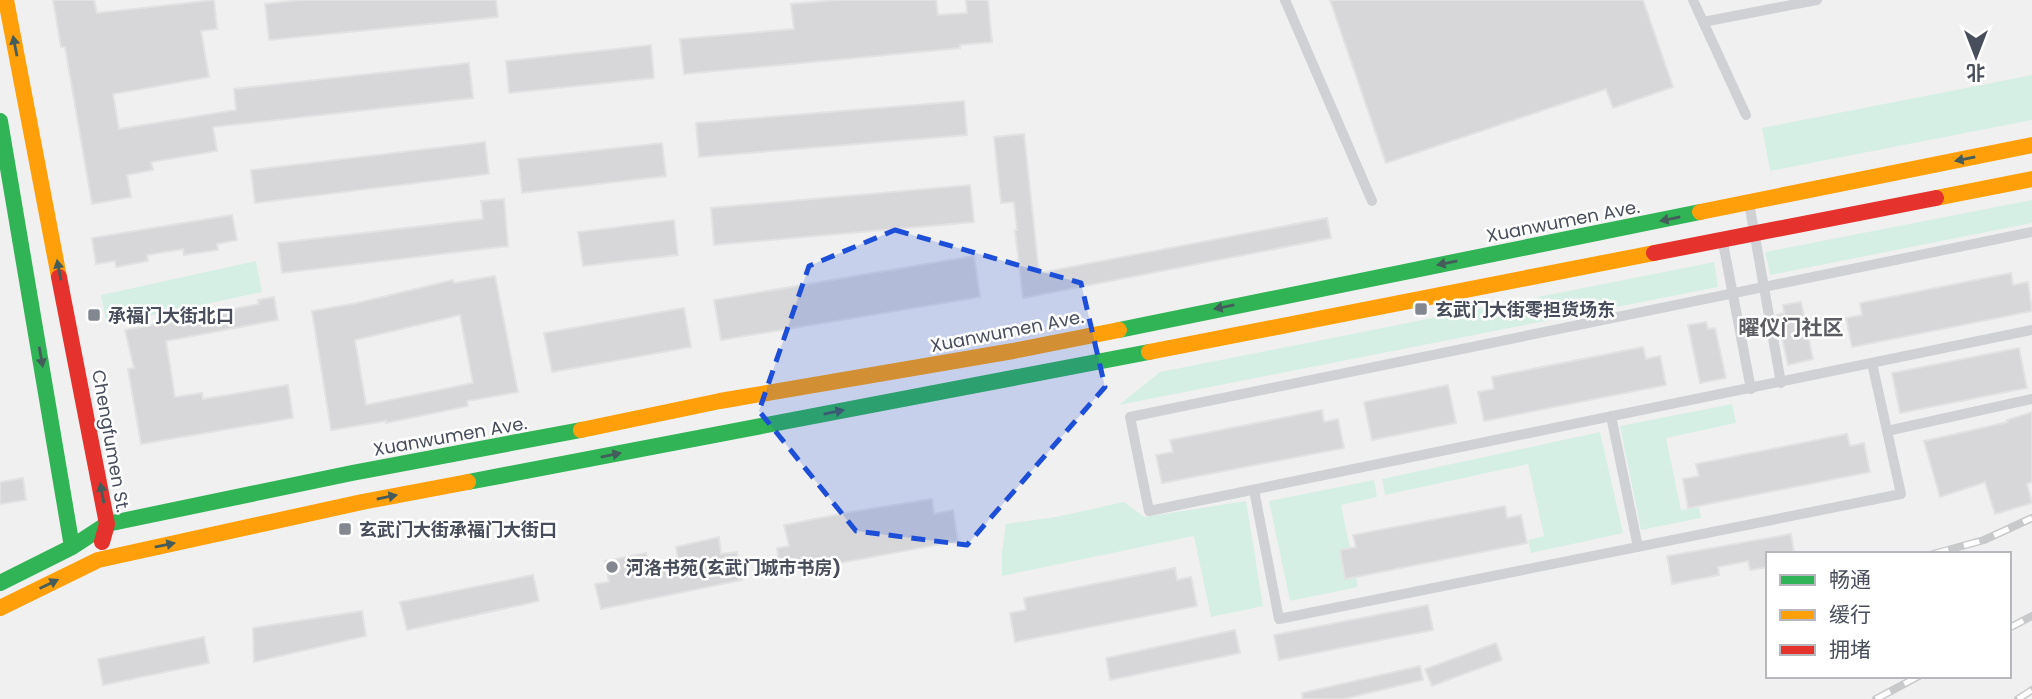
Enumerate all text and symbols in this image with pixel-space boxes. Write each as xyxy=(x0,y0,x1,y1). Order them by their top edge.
north arrow xyxy=(1941,21,2011,91)
one-way arrow xyxy=(10,35,21,57)
text: 北 xyxy=(1966,59,1986,86)
one-way arrow xyxy=(1954,153,1976,164)
street label: Xuanwumen Ave. xyxy=(1484,194,1642,248)
one-way arrow xyxy=(1659,213,1681,224)
one-way arrow xyxy=(54,258,65,280)
one-way arrow xyxy=(1436,258,1458,269)
place label: 玄武门大街零担货场东 xyxy=(1435,297,1615,322)
marker: 玄武门大街零担货场东 xyxy=(1413,301,1429,317)
one-way arrow xyxy=(1213,302,1235,313)
place label: 承福门大街北口 xyxy=(108,303,234,328)
street label: Xuanwumen Ave. xyxy=(928,304,1086,358)
marker: 承福门大街北口 xyxy=(86,307,102,323)
district label: 曜仪门社区 xyxy=(1739,313,1844,342)
one-way arrow xyxy=(36,346,47,368)
street label: Chengfumen St. xyxy=(86,368,136,514)
one-way arrow xyxy=(823,406,845,417)
street label: Xuanwumen Ave. xyxy=(371,410,529,462)
one-way arrow xyxy=(600,449,622,460)
one-way arrow xyxy=(96,482,107,504)
one-way arrow xyxy=(376,491,398,502)
place label: 玄武门大街承福门大街口 xyxy=(359,517,557,542)
marker: 玄武门大街承福门大街口 xyxy=(337,521,353,537)
one-way arrow xyxy=(154,539,176,550)
legend xyxy=(1766,552,2011,678)
place label: 河洛书苑(玄武门城市书房) xyxy=(626,555,841,580)
marker: 河洛书苑(玄武门城市书房) xyxy=(604,559,620,575)
text: 畅通 xyxy=(1829,565,1871,594)
one-way arrow xyxy=(39,578,59,590)
text: 缓行 xyxy=(1829,600,1871,629)
text: 拥堵 xyxy=(1829,635,1871,664)

